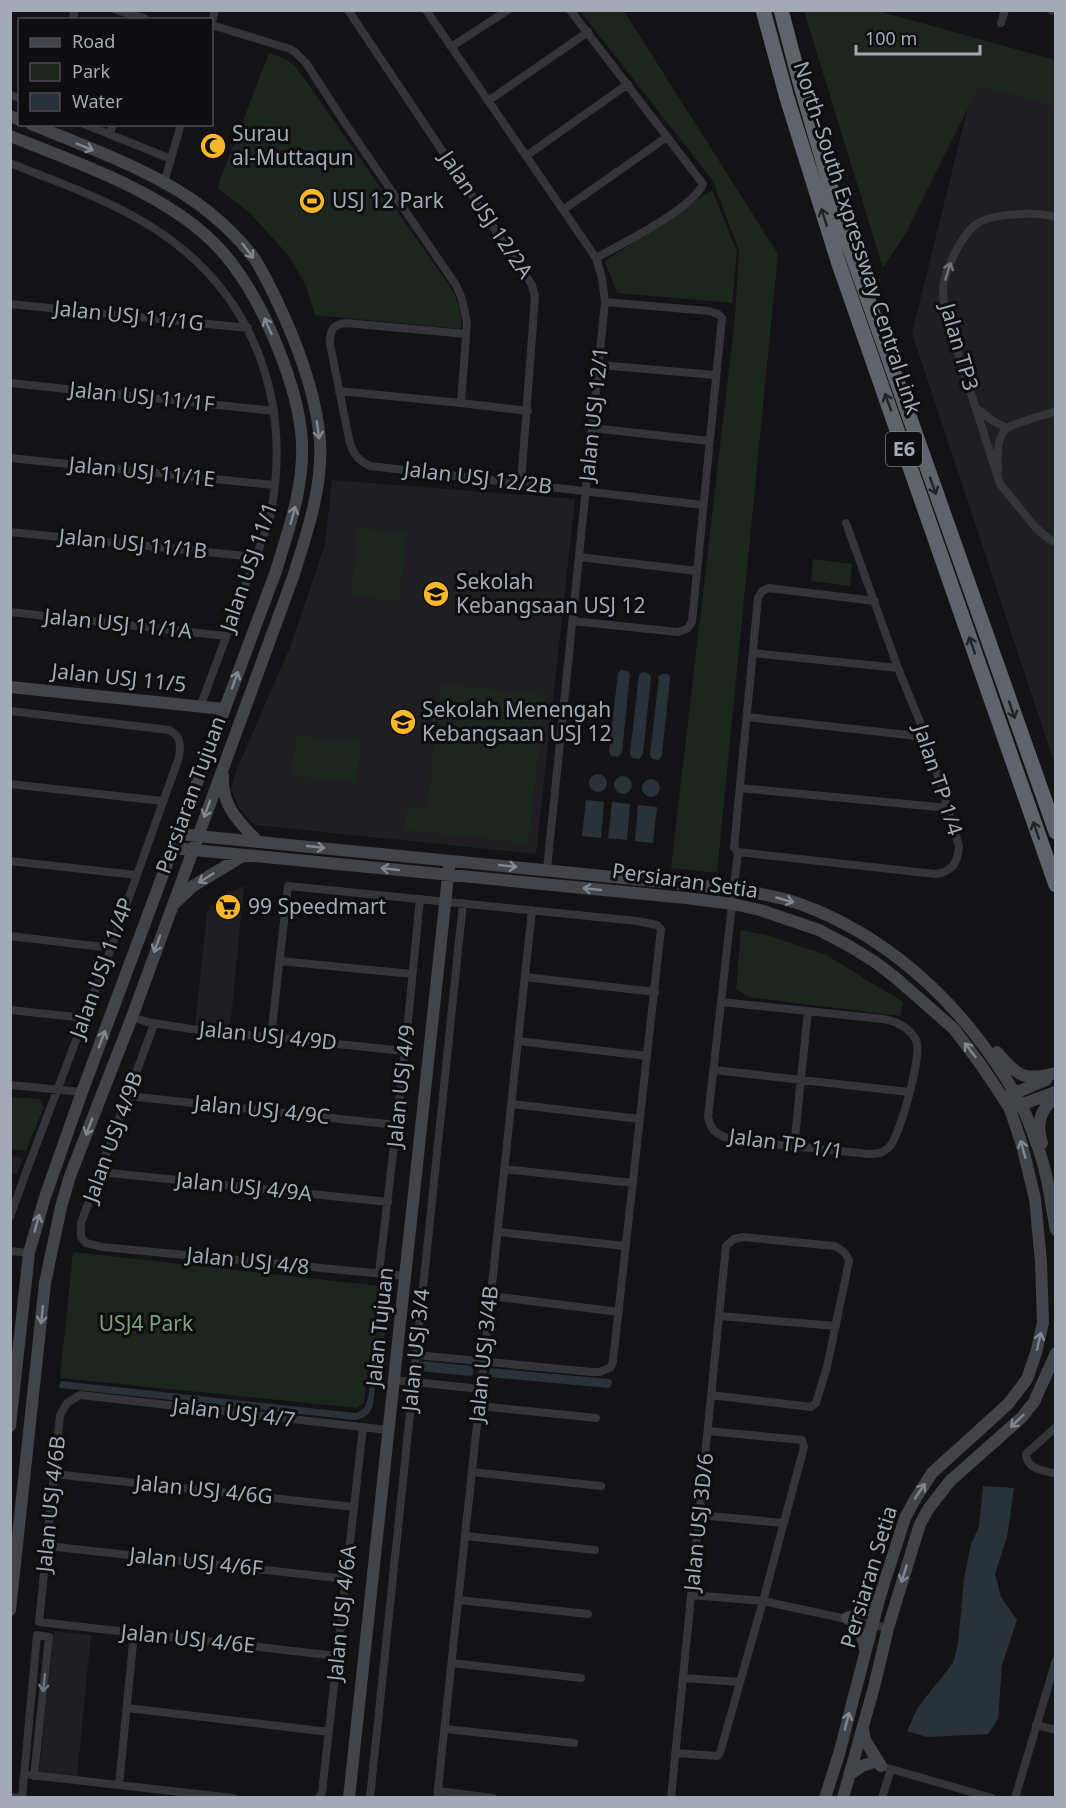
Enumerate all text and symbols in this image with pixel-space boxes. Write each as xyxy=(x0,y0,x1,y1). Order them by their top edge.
legend xyxy=(18,18,213,126)
scale bar xyxy=(856,18,980,56)
text: 100 m xyxy=(865,26,917,50)
text: Road xyxy=(72,29,115,53)
street label: North–South Expressway Central Link xyxy=(788,58,929,418)
text: Park xyxy=(72,59,110,83)
text: Water xyxy=(72,89,123,113)
place label: Surau al-Muttaqun xyxy=(232,119,354,171)
mosque icon: Surau al-Muttaqun xyxy=(198,131,228,161)
one-way arrow xyxy=(76,142,94,153)
street label: Jalan USJ 12/2A xyxy=(433,143,540,284)
sports icon: USJ 12 Park xyxy=(297,186,327,216)
place label: USJ 12 Park xyxy=(332,186,445,214)
one-way arrow xyxy=(818,208,829,227)
one-way arrow xyxy=(241,242,254,258)
one-way arrow xyxy=(943,262,954,281)
street label: Jalan USJ 11/1G xyxy=(51,293,205,337)
street label: Jalan TP3 xyxy=(934,298,986,394)
one-way arrow xyxy=(261,318,273,336)
street label: Jalan USJ 12/1 xyxy=(572,345,614,485)
street label: Jalan USJ 11/1F xyxy=(66,374,216,418)
one-way arrow xyxy=(881,393,892,411)
one-way arrow xyxy=(313,420,324,440)
road number: E6 xyxy=(886,432,922,466)
street label: Jalan USJ 11/1E xyxy=(66,449,217,493)
street label: Jalan USJ 12/2B xyxy=(401,454,554,500)
one-way arrow xyxy=(929,476,940,495)
street label: Jalan USJ 11/1 xyxy=(212,498,283,637)
one-way arrow xyxy=(288,506,299,525)
street label: Jalan USJ 11/1B xyxy=(56,521,209,565)
place label: Sekolah Kebangsaan USJ 12 xyxy=(456,567,646,619)
school or university icon: Sekolah Kebangsaan USJ 12 xyxy=(421,579,451,609)
street label: Jalan USJ 11/1A xyxy=(41,601,194,645)
one-way arrow xyxy=(965,636,976,655)
street label: Jalan USJ 11/5 xyxy=(48,656,188,698)
one-way arrow xyxy=(230,672,241,690)
place label: Sekolah Menengah Kebangsaan USJ 12 xyxy=(422,695,612,747)
one-way arrow xyxy=(1007,700,1018,718)
school or university icon: Sekolah Menengah Kebangsaan USJ 12 xyxy=(388,707,418,737)
street label: Persiaran Tujuan xyxy=(149,712,232,877)
street label: Jalan TP 1/4 xyxy=(907,719,970,839)
one-way arrow xyxy=(200,799,211,818)
one-way arrow xyxy=(1030,821,1041,839)
one-way arrow xyxy=(305,842,325,853)
street label: Persiaran Setia xyxy=(610,856,760,904)
one-way arrow xyxy=(498,861,518,872)
one-way arrow xyxy=(381,863,401,874)
one-way arrow xyxy=(198,872,215,884)
one-way arrow xyxy=(583,883,603,894)
supermarket icon: 99 Speedmart xyxy=(213,892,243,922)
place label: 99 Speedmart xyxy=(248,892,387,920)
street label: Jalan USJ 11/4P xyxy=(62,893,139,1044)
one-way arrow xyxy=(775,895,794,906)
one-way arrow xyxy=(151,934,162,953)
street label: Jalan USJ 4/9D xyxy=(196,1014,338,1056)
street label: Jalan USJ 4/9 xyxy=(379,1023,420,1151)
one-way arrow xyxy=(97,1030,108,1049)
one-way arrow xyxy=(963,1042,976,1058)
street label: Jalan USJ 4/9B xyxy=(75,1068,149,1208)
street label: Jalan USJ 4/9C xyxy=(191,1088,331,1130)
one-way arrow xyxy=(83,1117,94,1135)
street label: Jalan TP 1/1 xyxy=(725,1121,845,1165)
one-way arrow xyxy=(1017,1140,1028,1159)
street label: Jalan USJ 4/9A xyxy=(173,1165,314,1207)
one-way arrow xyxy=(32,1214,43,1233)
street label: Jalan USJ 4/8 xyxy=(183,1239,311,1280)
street label: Jalan Tujuan xyxy=(359,1266,399,1390)
street label: Jalan USJ 3/4B xyxy=(462,1284,504,1425)
street label: Jalan USJ 3/4 xyxy=(394,1287,435,1415)
one-way arrow xyxy=(36,1305,47,1324)
park label: USJ4 Park xyxy=(99,1309,194,1337)
one-way arrow xyxy=(1034,1332,1045,1352)
street label: Jalan USJ 4/7 xyxy=(169,1390,297,1433)
one-way arrow xyxy=(1009,1414,1024,1428)
street label: Jalan USJ 4/6B xyxy=(29,1434,71,1575)
street label: Jalan USJ 3D/6 xyxy=(677,1452,719,1594)
street label: Jalan USJ 4/6G xyxy=(132,1468,274,1510)
one-way arrow xyxy=(914,1483,926,1500)
street label: Persiaran Setia xyxy=(833,1502,903,1651)
street label: Jalan USJ 4/6F xyxy=(126,1540,264,1582)
street label: Jalan USJ 4/6A xyxy=(320,1543,362,1684)
one-way arrow xyxy=(898,1564,909,1583)
street label: Jalan USJ 4/6E xyxy=(118,1617,257,1659)
one-way arrow xyxy=(38,1672,49,1692)
one-way arrow xyxy=(842,1712,854,1731)

